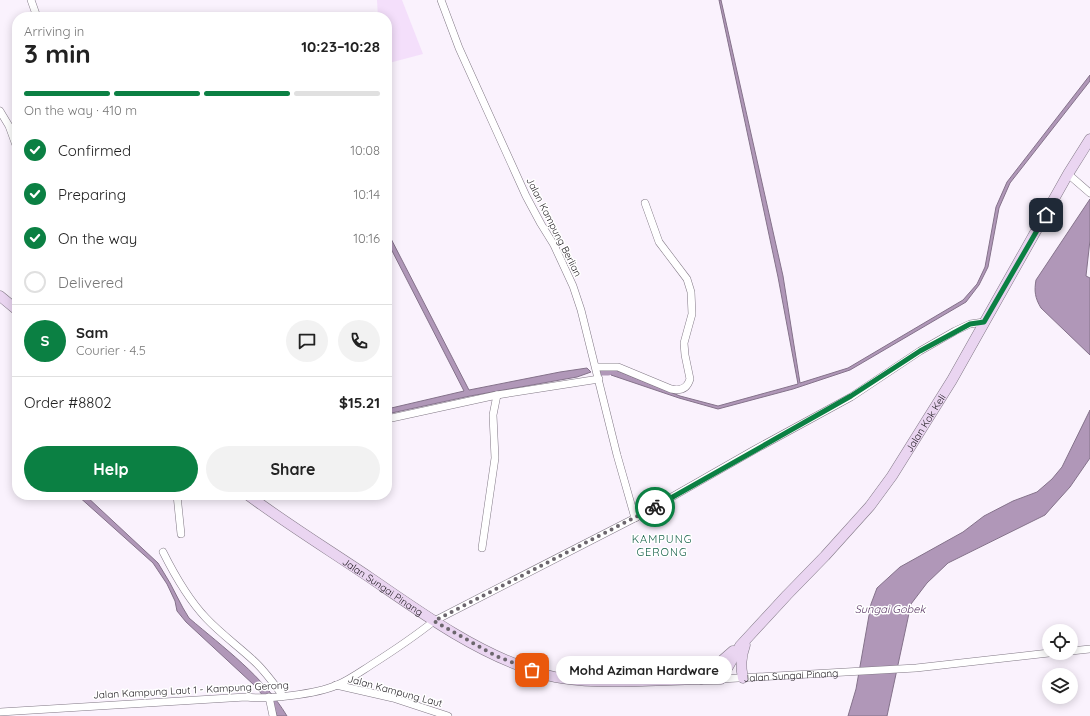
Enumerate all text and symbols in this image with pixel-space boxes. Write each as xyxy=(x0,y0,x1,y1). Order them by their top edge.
text: Arriving in xyxy=(24,23,84,39)
text: 3 min xyxy=(24,37,91,70)
text: 10:23–10:28 xyxy=(301,37,380,56)
text: On the way · 410 m xyxy=(24,102,137,118)
icon: check xyxy=(24,139,46,161)
text: Confirmed xyxy=(58,141,131,160)
text: 10:08 xyxy=(350,142,380,158)
street label: Jalan Kampung Berlian xyxy=(523,175,585,279)
icon: check xyxy=(24,183,46,205)
text: Preparing xyxy=(58,185,126,204)
text: 10:14 xyxy=(354,186,380,202)
pin xyxy=(1029,198,1063,232)
icon: home xyxy=(1035,204,1057,226)
icon: check xyxy=(24,227,46,249)
text: On the way xyxy=(58,229,137,248)
text: 10:16 xyxy=(353,230,380,246)
text: Delivered xyxy=(58,273,123,292)
button: chat xyxy=(286,320,328,362)
button: phone xyxy=(338,320,380,362)
text: Sam xyxy=(76,323,108,342)
text: S xyxy=(41,331,49,350)
text: Courier · 4.5 xyxy=(76,342,146,358)
street label: Jalan Kok Keli xyxy=(902,391,948,454)
text: Order #8802 xyxy=(24,393,112,412)
text: $15.21 xyxy=(339,393,380,412)
button: Help xyxy=(24,446,198,492)
button: Share xyxy=(206,446,380,492)
courier xyxy=(635,487,675,527)
icon: bike xyxy=(644,496,666,518)
district label: KAMPUNG GERONG xyxy=(632,532,692,559)
street label: Jalan Sungai Pinang xyxy=(340,555,426,619)
water label: Sungai Gobek xyxy=(855,602,926,616)
map controls xyxy=(1042,624,1078,704)
button: locate xyxy=(1042,624,1078,660)
pin xyxy=(515,653,549,687)
callout: Mohd Aziman Hardware xyxy=(556,656,732,684)
icon: bag xyxy=(521,659,543,681)
text: Mohd Aziman Hardware xyxy=(569,662,719,678)
street label: Jalan Sungai Pinang xyxy=(743,666,839,684)
button: layers xyxy=(1042,668,1078,704)
street label: Jalan Kampung Laut xyxy=(346,672,444,710)
street label: Jalan Kampung Laut 1 - Kampung Gerong xyxy=(93,678,289,702)

